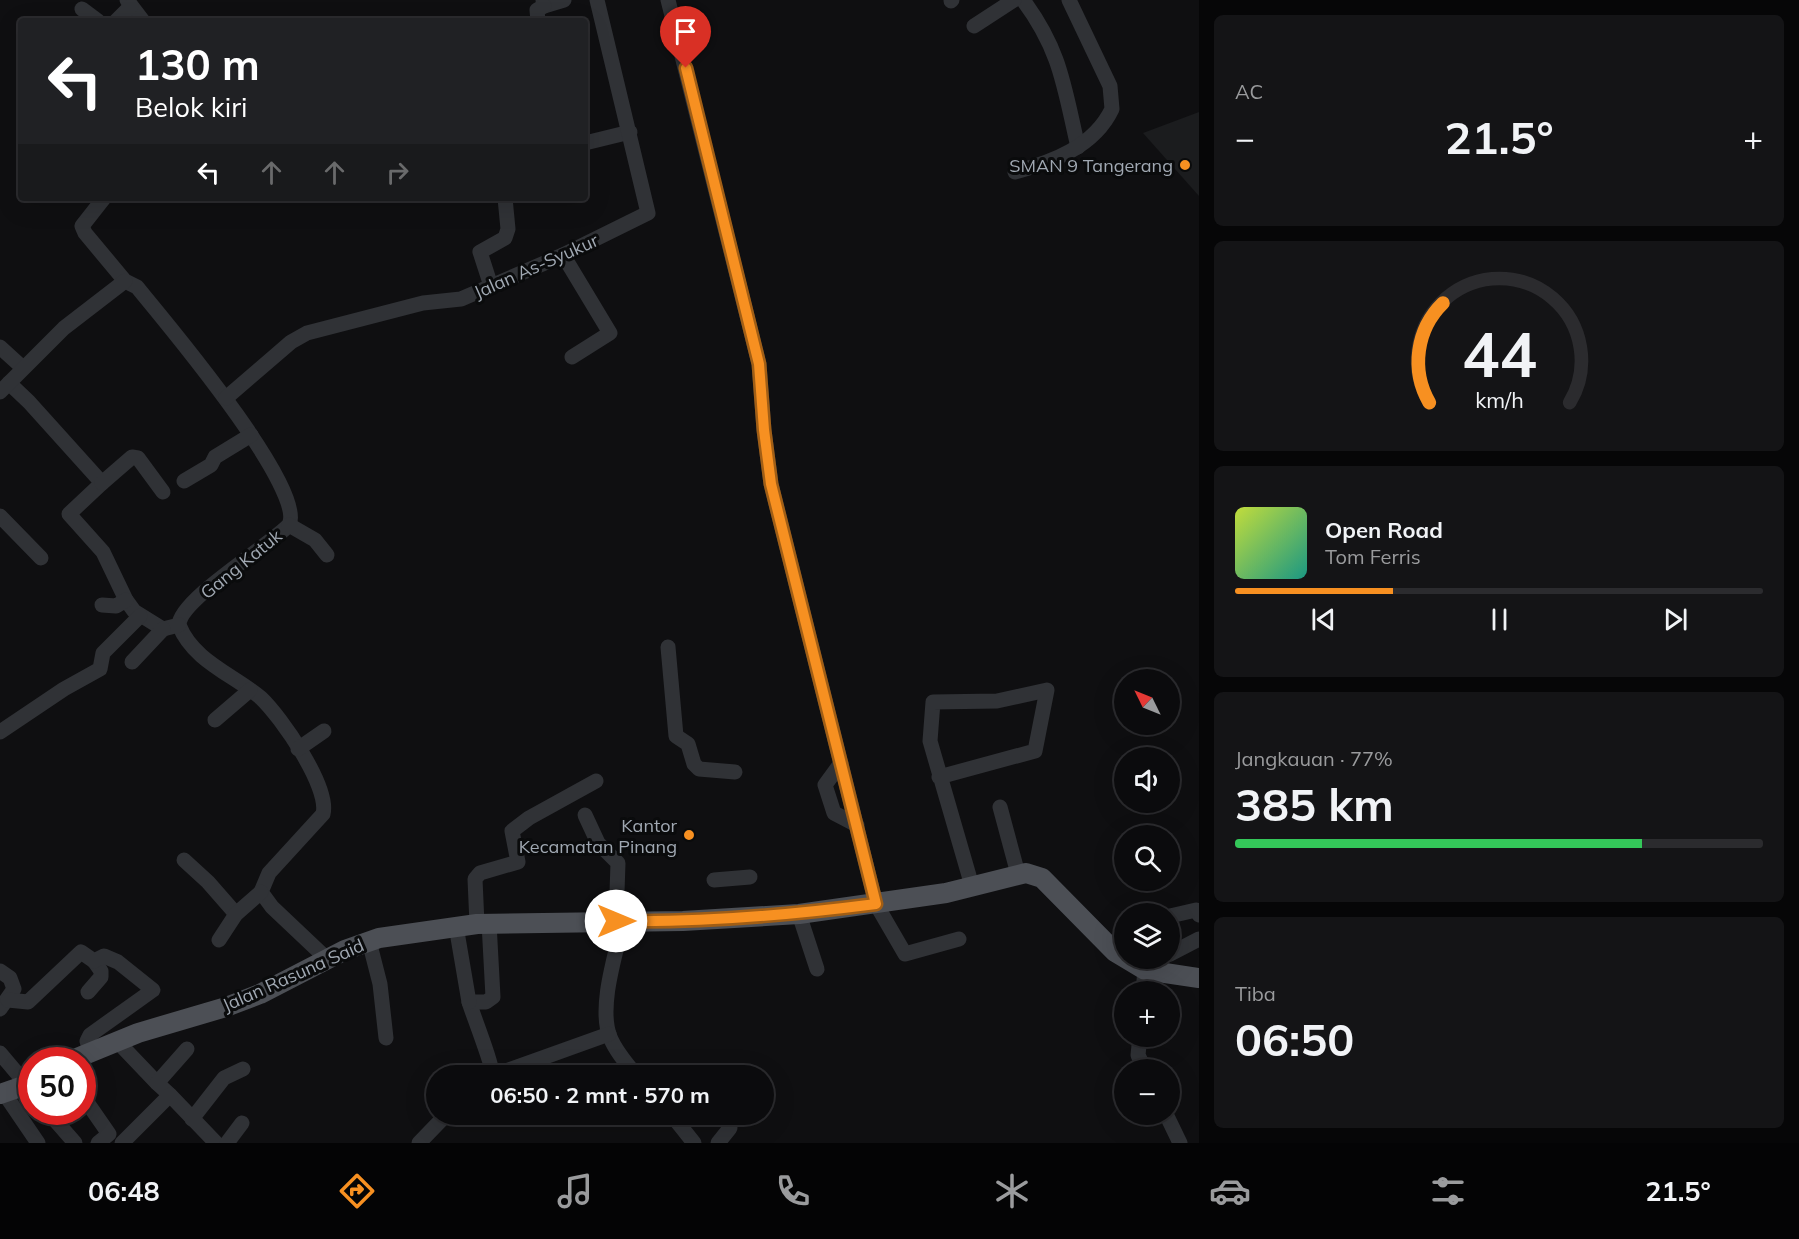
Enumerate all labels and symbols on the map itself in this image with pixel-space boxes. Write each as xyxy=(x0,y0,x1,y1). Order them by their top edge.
pin xyxy=(660,6,711,68)
place label: SMAN 9 Tangerang xyxy=(1009,154,1173,177)
marker: SMAN 9 Tangerang xyxy=(1178,158,1192,172)
street label: Jalan As-Syukur xyxy=(470,228,602,304)
street label: Gang Katuk xyxy=(196,524,287,604)
north arrow xyxy=(1114,669,1180,735)
place label: Kantor Kecamatan Pinang xyxy=(519,814,677,858)
marker: Kantor Kecamatan Pinang xyxy=(682,828,696,842)
position arrow xyxy=(584,889,648,953)
street label: Jalan Rasuna Said xyxy=(219,933,367,1017)
speed limit sign: 50 xyxy=(18,1047,96,1125)

